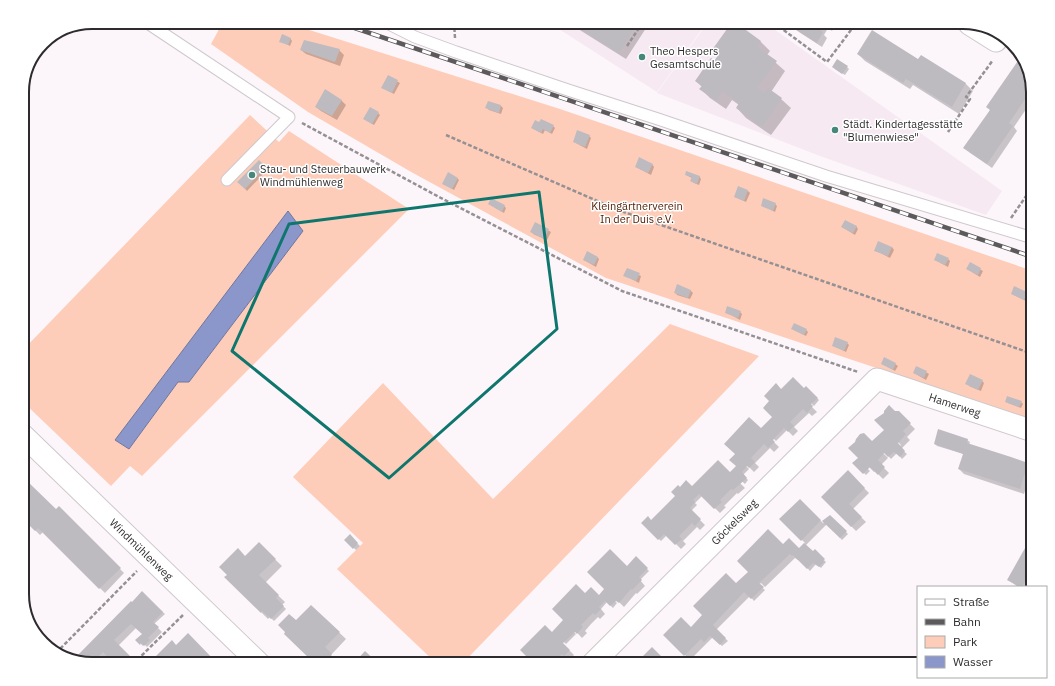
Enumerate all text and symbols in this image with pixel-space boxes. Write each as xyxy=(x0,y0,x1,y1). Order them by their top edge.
place label: Theo Hespers Gesamtschule xyxy=(650,44,721,71)
marker: Theo Hespers Gesamtschule xyxy=(637,52,647,62)
place label: Städt. Kindertagesstätte "Blumenwiese" xyxy=(843,117,963,144)
marker: Städt. Kindertagesstätte "Blumenwiese" xyxy=(830,125,840,135)
place label: Stau- und Steuerbauwerk Windmühlenweg xyxy=(260,162,386,189)
marker: Stau- und Steuerbauwerk Windmühlenweg xyxy=(247,170,257,180)
park label: Kleingärtnerverein In der Duis e.V. xyxy=(591,199,683,226)
street label: Hamerweg xyxy=(927,390,983,420)
street label: Göckelsweg xyxy=(708,496,760,548)
street label: Windmühlenweg xyxy=(107,516,176,583)
legend xyxy=(917,586,1047,678)
text: Straße xyxy=(953,594,990,609)
text: Bahn xyxy=(953,614,981,629)
text: Park xyxy=(953,634,978,649)
text: Wasser xyxy=(953,654,993,669)

